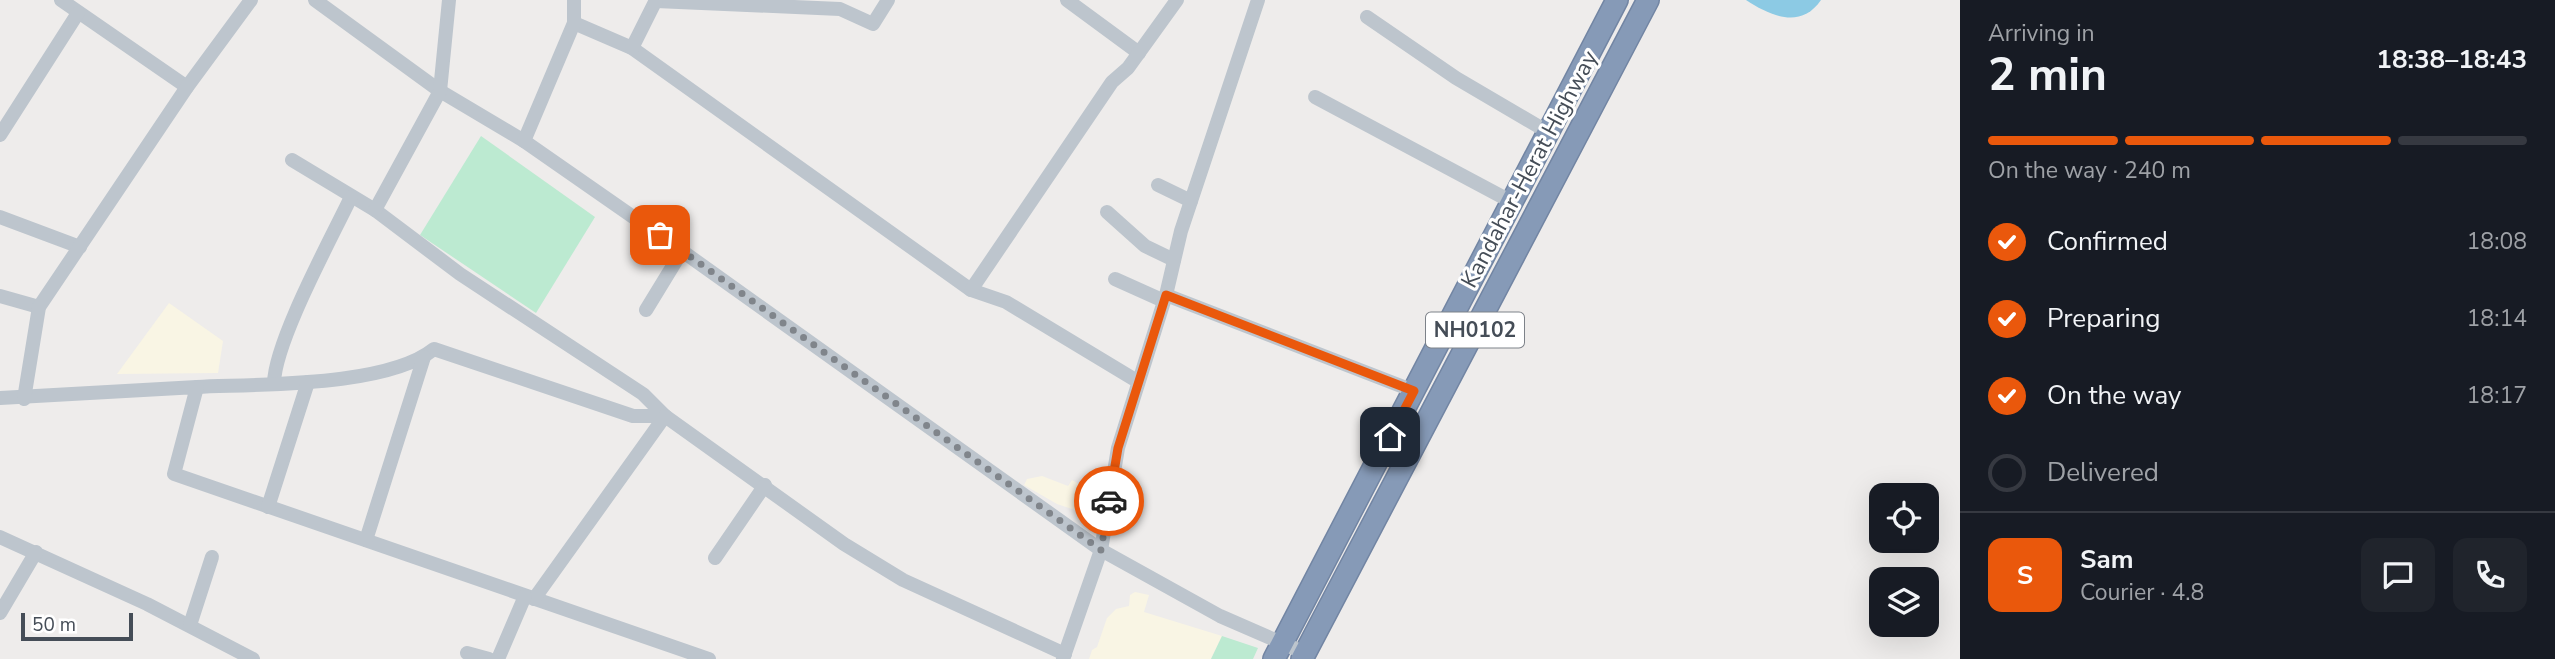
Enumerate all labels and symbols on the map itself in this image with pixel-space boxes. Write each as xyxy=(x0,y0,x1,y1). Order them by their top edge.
street label: Kandahar-Herat Highway xyxy=(1454,45,1605,293)
pin xyxy=(630,205,690,265)
road number: NH0102 xyxy=(1426,312,1524,348)
pin xyxy=(1360,407,1420,467)
courier xyxy=(1074,466,1144,536)
scale bar xyxy=(21,610,133,642)

